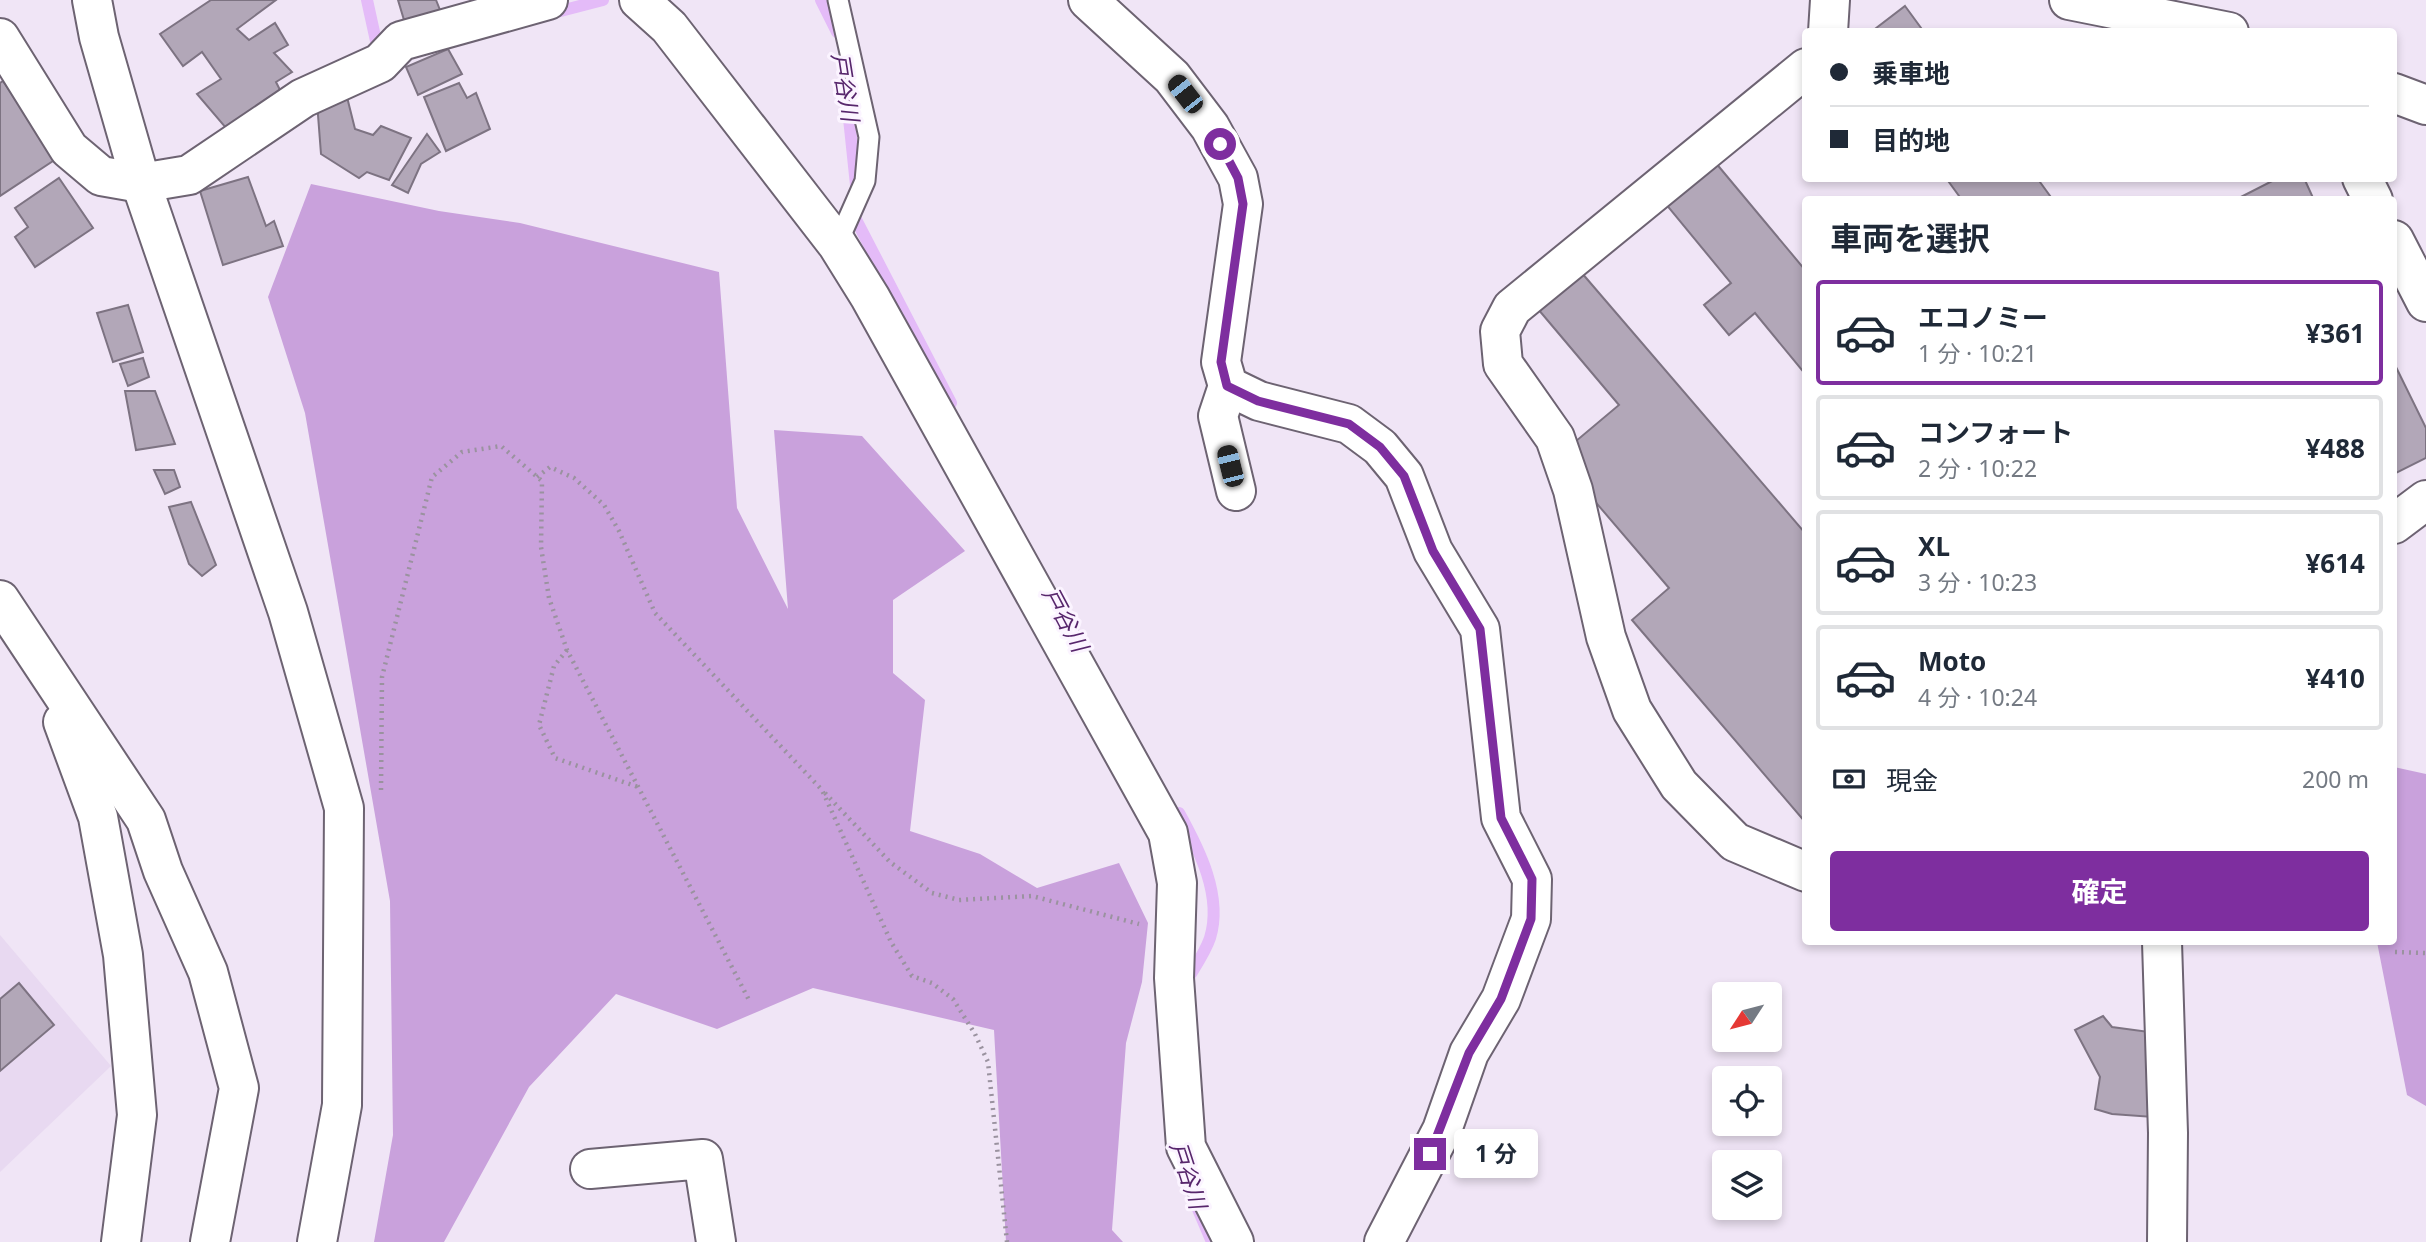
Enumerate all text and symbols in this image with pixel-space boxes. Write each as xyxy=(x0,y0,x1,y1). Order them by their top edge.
water label: 戸谷川 xyxy=(825,50,868,127)
text: 乗車地 xyxy=(1872,55,1950,91)
car xyxy=(1164,71,1207,117)
text: 目的地 xyxy=(1872,122,1950,158)
route start xyxy=(1204,128,1236,160)
text: 車両を選択 xyxy=(1830,216,1990,259)
text: エコノミー xyxy=(1918,299,2048,335)
icon: car xyxy=(1834,301,1897,364)
text: ¥361 xyxy=(2306,315,2365,351)
text: 1 分 · 10:21 xyxy=(1918,337,2037,369)
text: コンフォート xyxy=(1918,414,2073,450)
icon: car xyxy=(1834,416,1897,479)
text: ¥488 xyxy=(2306,430,2365,466)
car xyxy=(1215,443,1246,489)
text: 2 分 · 10:22 xyxy=(1918,452,2037,484)
text: XL xyxy=(1918,528,1950,564)
icon: car xyxy=(1834,531,1897,594)
text: ¥614 xyxy=(2306,545,2365,581)
text: 3 分 · 10:23 xyxy=(1918,566,2037,598)
water label: 戸谷川 xyxy=(1036,581,1098,660)
text: Moto xyxy=(1918,643,1986,679)
icon: car xyxy=(1834,646,1897,709)
text: ¥410 xyxy=(2306,660,2365,696)
text: 4 分 · 10:24 xyxy=(1918,681,2037,713)
icon: cash xyxy=(1830,760,1868,798)
text: 現金 xyxy=(1886,762,1938,798)
text: 200 m xyxy=(2302,763,2369,795)
button: 確定 xyxy=(1830,851,2369,931)
north arrow xyxy=(1712,982,1782,1052)
map controls xyxy=(1712,982,1782,1220)
button: locate xyxy=(1712,1066,1782,1136)
callout: 1 分 xyxy=(1454,1130,1538,1178)
water label: 戸谷川 xyxy=(1163,1137,1216,1216)
text: 1 分 xyxy=(1475,1137,1517,1169)
route end xyxy=(1414,1138,1446,1170)
button: layers xyxy=(1712,1150,1782,1220)

